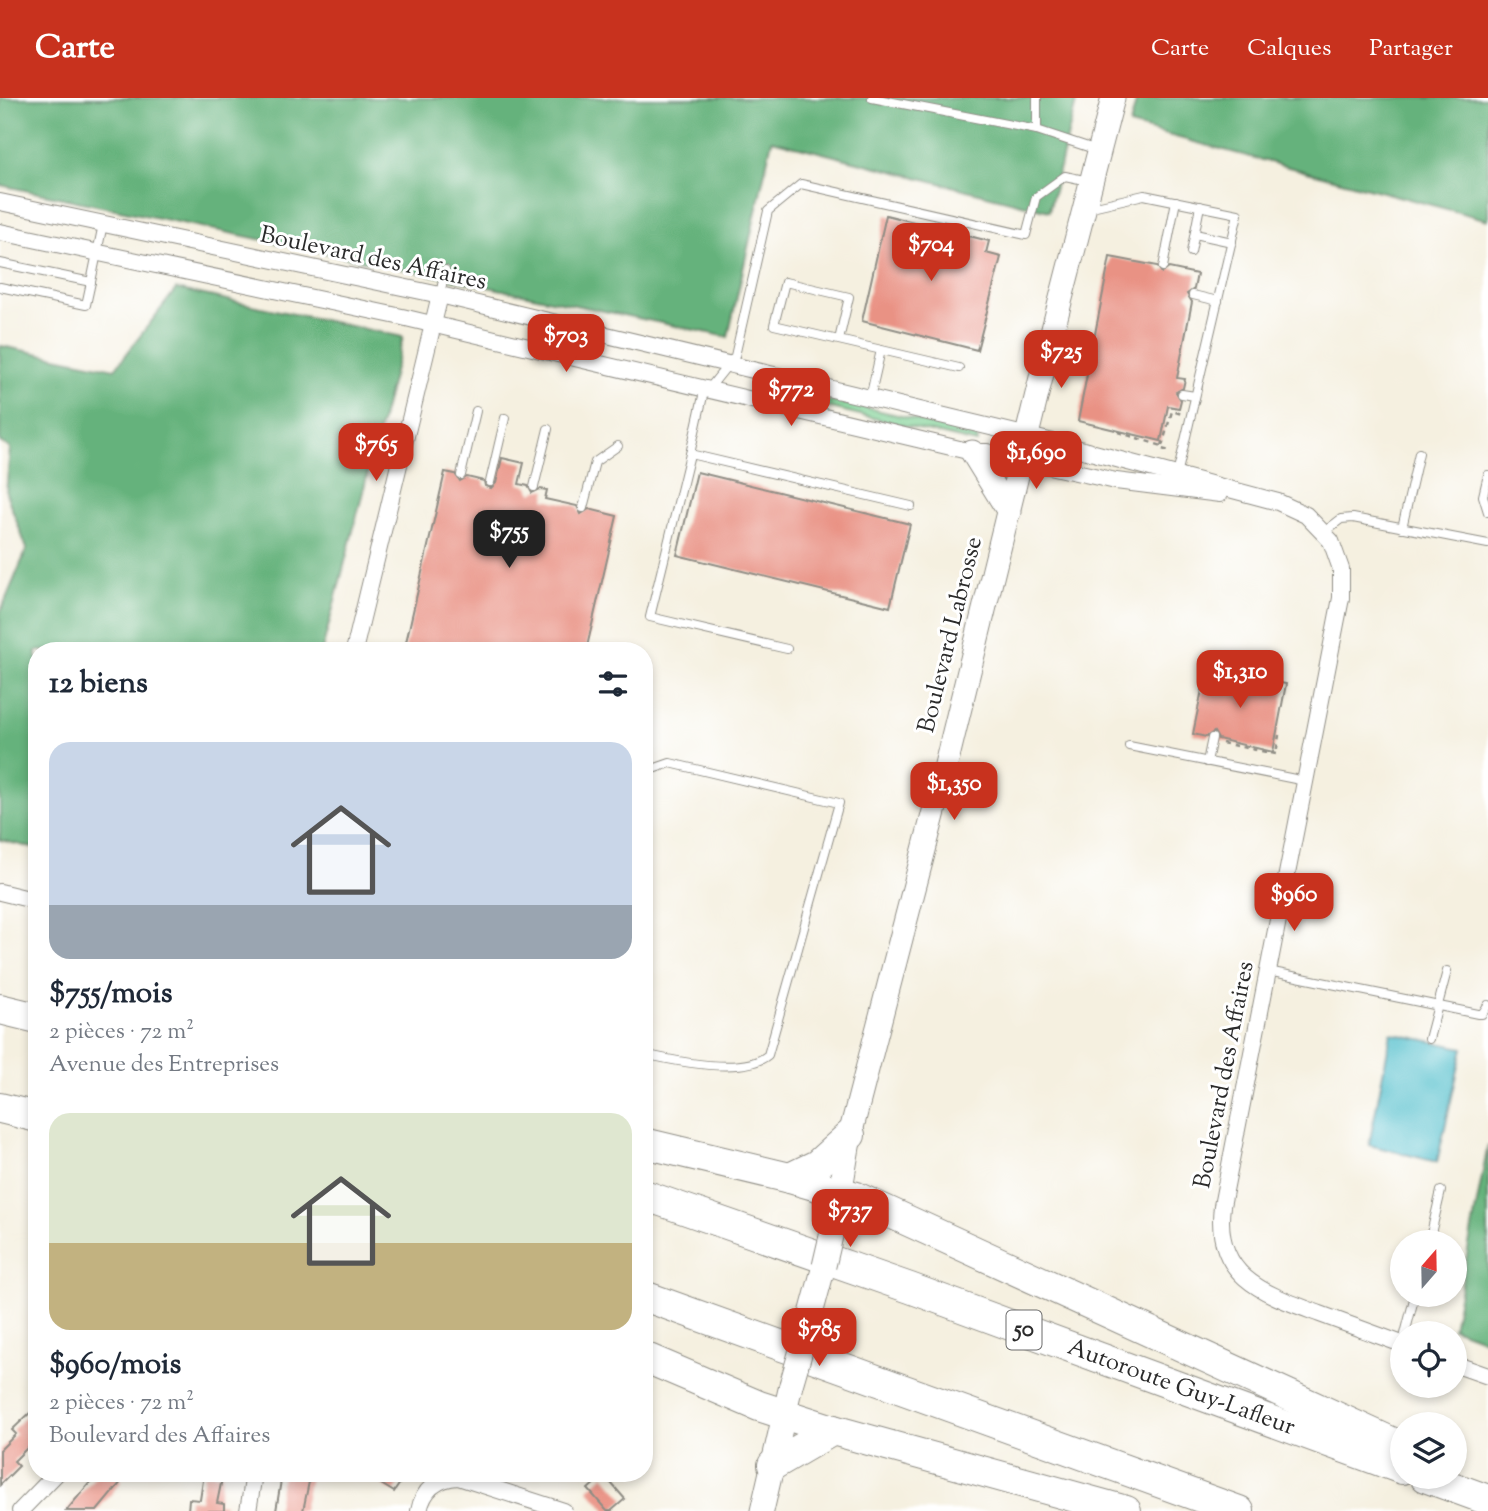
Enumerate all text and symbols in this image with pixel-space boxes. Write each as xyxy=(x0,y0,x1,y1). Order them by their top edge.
text: Carte xyxy=(35,25,115,73)
text: Carte xyxy=(1151,32,1209,66)
text: Calques xyxy=(1247,32,1331,66)
text: Partager xyxy=(1369,32,1453,66)
street label: Boulevard des Affaires xyxy=(257,218,489,300)
pin: $704 xyxy=(890,223,972,283)
text: $704 xyxy=(908,229,954,262)
pin: $703 xyxy=(525,314,607,374)
text: $703 xyxy=(544,320,588,353)
pin: $725 xyxy=(1020,330,1102,390)
text: $725 xyxy=(1040,336,1082,369)
pin: $772 xyxy=(750,368,832,428)
text: $772 xyxy=(768,374,814,407)
pin: $765 xyxy=(335,424,417,483)
text: $765 xyxy=(354,429,398,462)
pin: $1,690 xyxy=(979,432,1093,491)
text: $1,690 xyxy=(1006,437,1066,470)
pin: $755 xyxy=(468,510,550,570)
text: $755 xyxy=(489,516,529,549)
street label: Boulevard Labrosse xyxy=(910,533,992,737)
pin: $1,310 xyxy=(1183,650,1297,710)
text: $1,310 xyxy=(1213,656,1267,689)
text: 12 biens xyxy=(49,663,148,706)
icon: filters xyxy=(594,665,632,703)
pin: $1,350 xyxy=(897,762,1011,822)
text: $1,350 xyxy=(926,768,982,801)
icon: home xyxy=(278,787,404,913)
pin: $960 xyxy=(1253,874,1335,933)
text: $960 xyxy=(1270,879,1318,912)
street label: Boulevard des Affaires xyxy=(1186,958,1264,1192)
text: $755/mois xyxy=(49,973,172,1016)
text: 2 pièces · 72 m² xyxy=(49,1016,194,1049)
text: Avenue des Entreprises xyxy=(49,1049,279,1082)
icon: home xyxy=(278,1158,404,1284)
pin: $737 xyxy=(809,1190,891,1249)
text: $737 xyxy=(828,1195,872,1228)
north arrow xyxy=(1390,1230,1466,1307)
map controls xyxy=(1390,1230,1467,1489)
pin: $785 xyxy=(778,1308,860,1368)
road number: 50 xyxy=(1006,1310,1042,1350)
text: $785 xyxy=(797,1314,841,1347)
button: locate xyxy=(1390,1321,1467,1398)
street label: Autoroute Guy-Lafleur xyxy=(1062,1331,1300,1445)
text: $960/mois xyxy=(49,1344,181,1387)
text: 2 pièces · 72 m² xyxy=(49,1387,194,1420)
button: layers xyxy=(1390,1412,1467,1489)
text: Boulevard des Affaires xyxy=(49,1420,270,1453)

